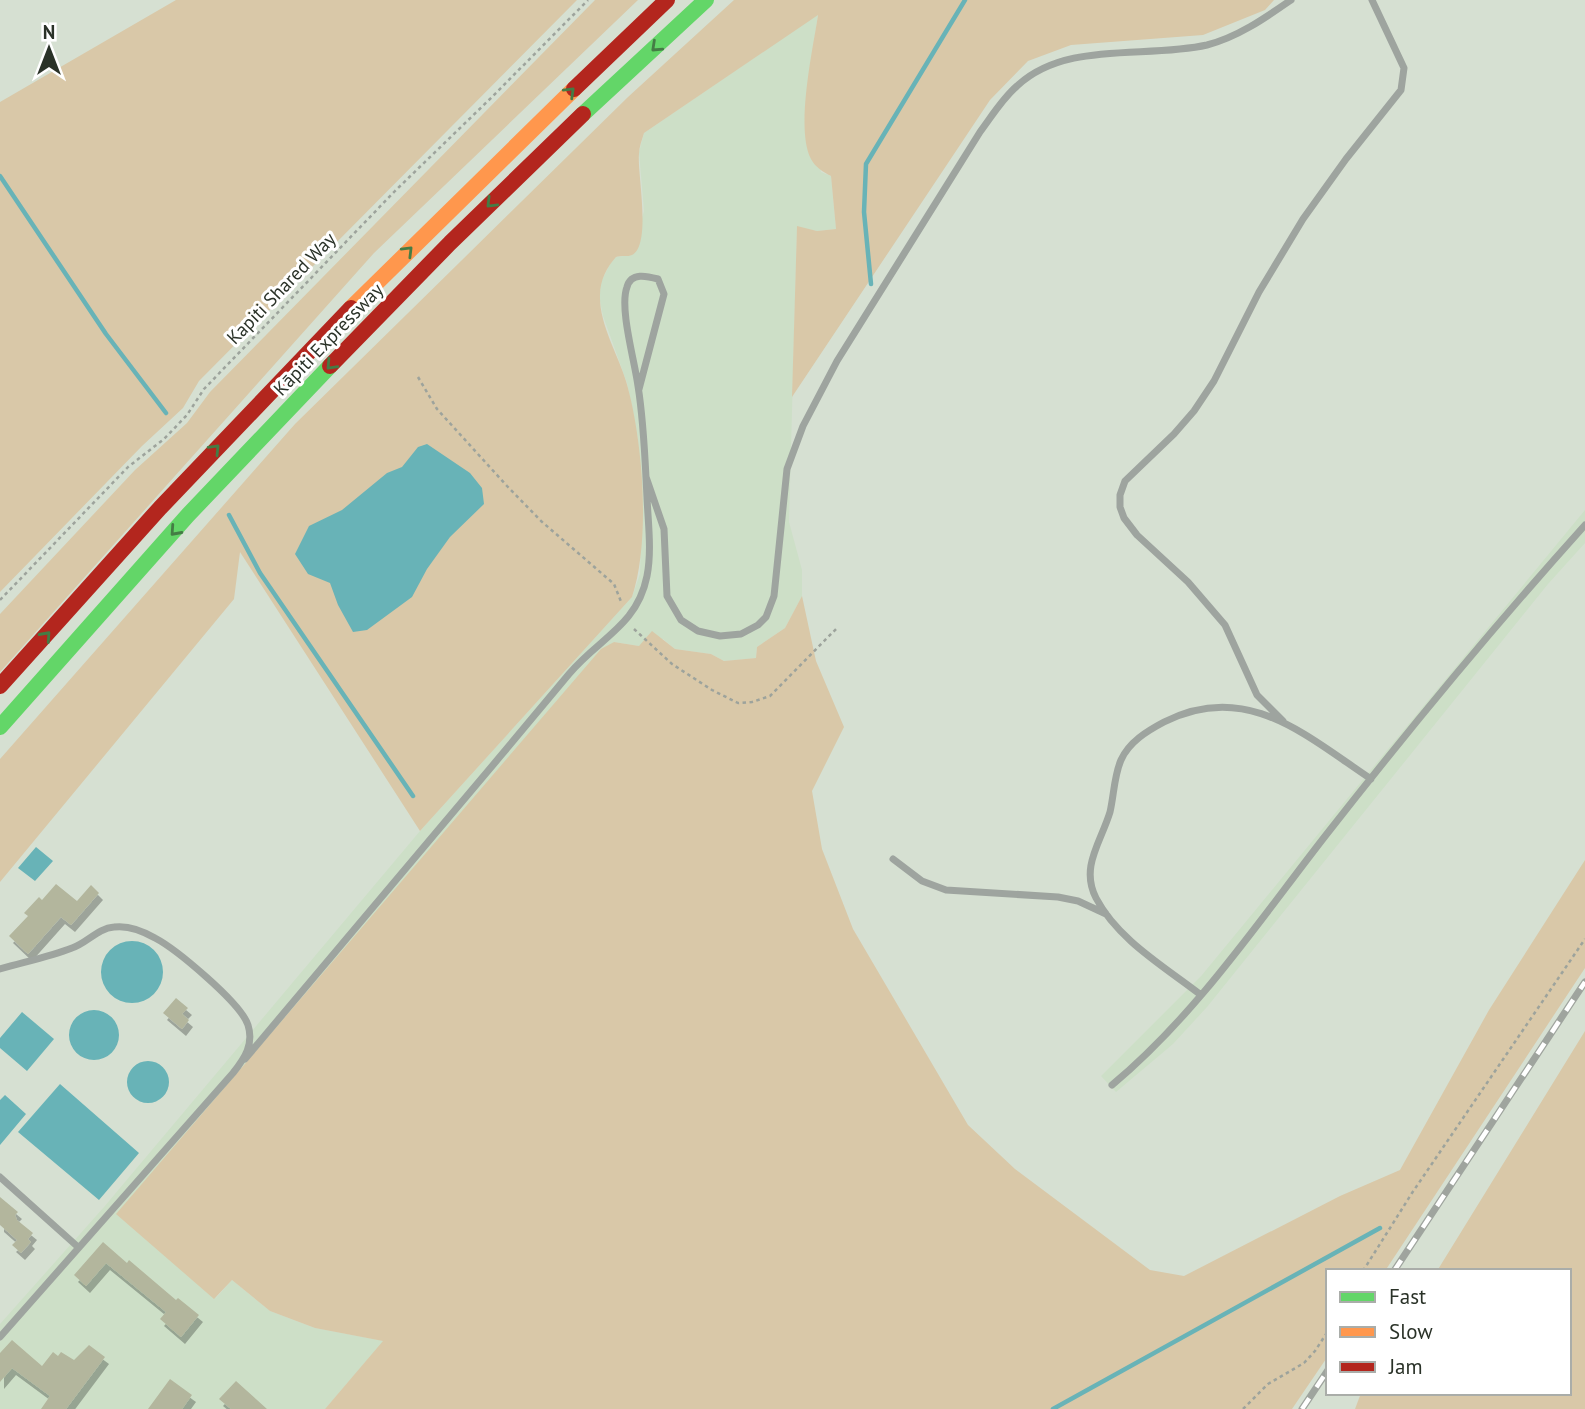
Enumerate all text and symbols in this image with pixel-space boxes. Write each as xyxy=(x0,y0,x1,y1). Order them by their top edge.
north arrow xyxy=(14,14,84,84)
text: N xyxy=(43,20,55,44)
one-way arrow xyxy=(651,38,664,51)
one-way arrow xyxy=(562,87,575,100)
one-way arrow xyxy=(486,195,499,208)
street label: Kapiti Shared Way xyxy=(221,227,341,349)
one-way arrow xyxy=(399,246,412,259)
street label: Kāpiti Expressway xyxy=(268,277,388,400)
one-way arrow xyxy=(326,357,339,370)
one-way arrow xyxy=(206,444,219,457)
one-way arrow xyxy=(171,523,183,536)
one-way arrow xyxy=(37,631,50,644)
legend xyxy=(1326,1269,1571,1395)
text: Fast xyxy=(1389,1283,1426,1310)
text: Slow xyxy=(1389,1318,1433,1345)
text: Jam xyxy=(1388,1353,1423,1380)

